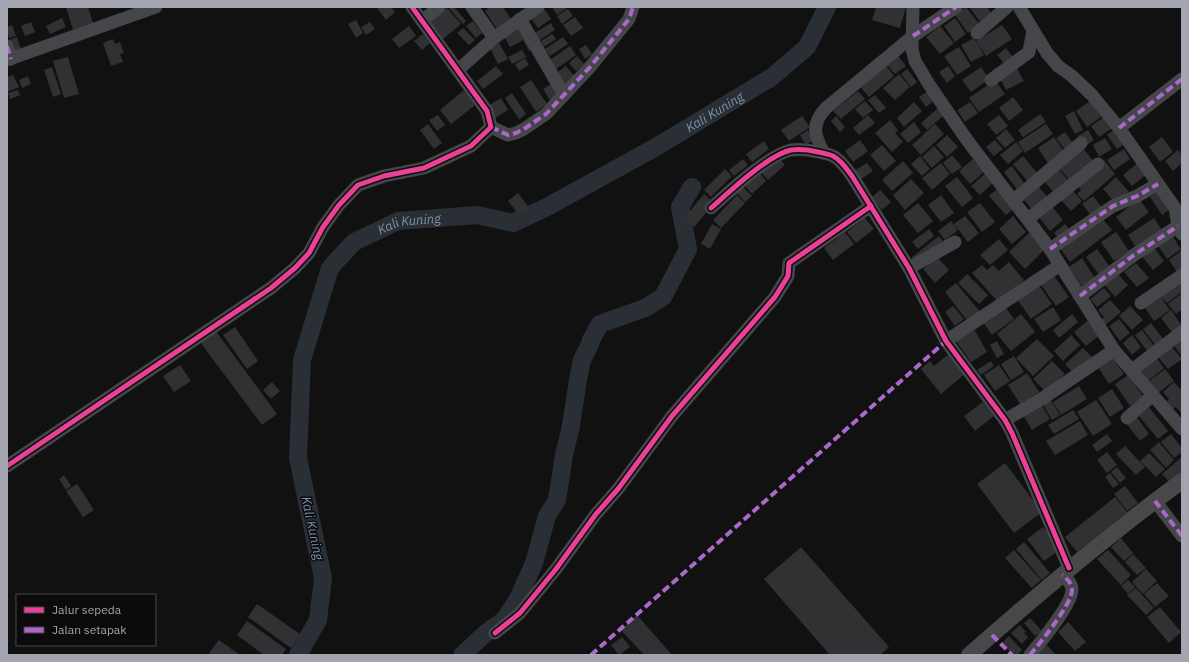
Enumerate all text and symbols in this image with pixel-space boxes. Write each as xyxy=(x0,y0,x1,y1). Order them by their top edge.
water label: Kali Kuning xyxy=(683,87,748,136)
water label: Kali Kuning xyxy=(375,210,443,239)
water label: Kali Kuning xyxy=(297,495,328,563)
legend xyxy=(16,594,156,646)
text: Jalur sepeda xyxy=(52,602,122,617)
text: Jalan setapak xyxy=(52,622,127,637)

